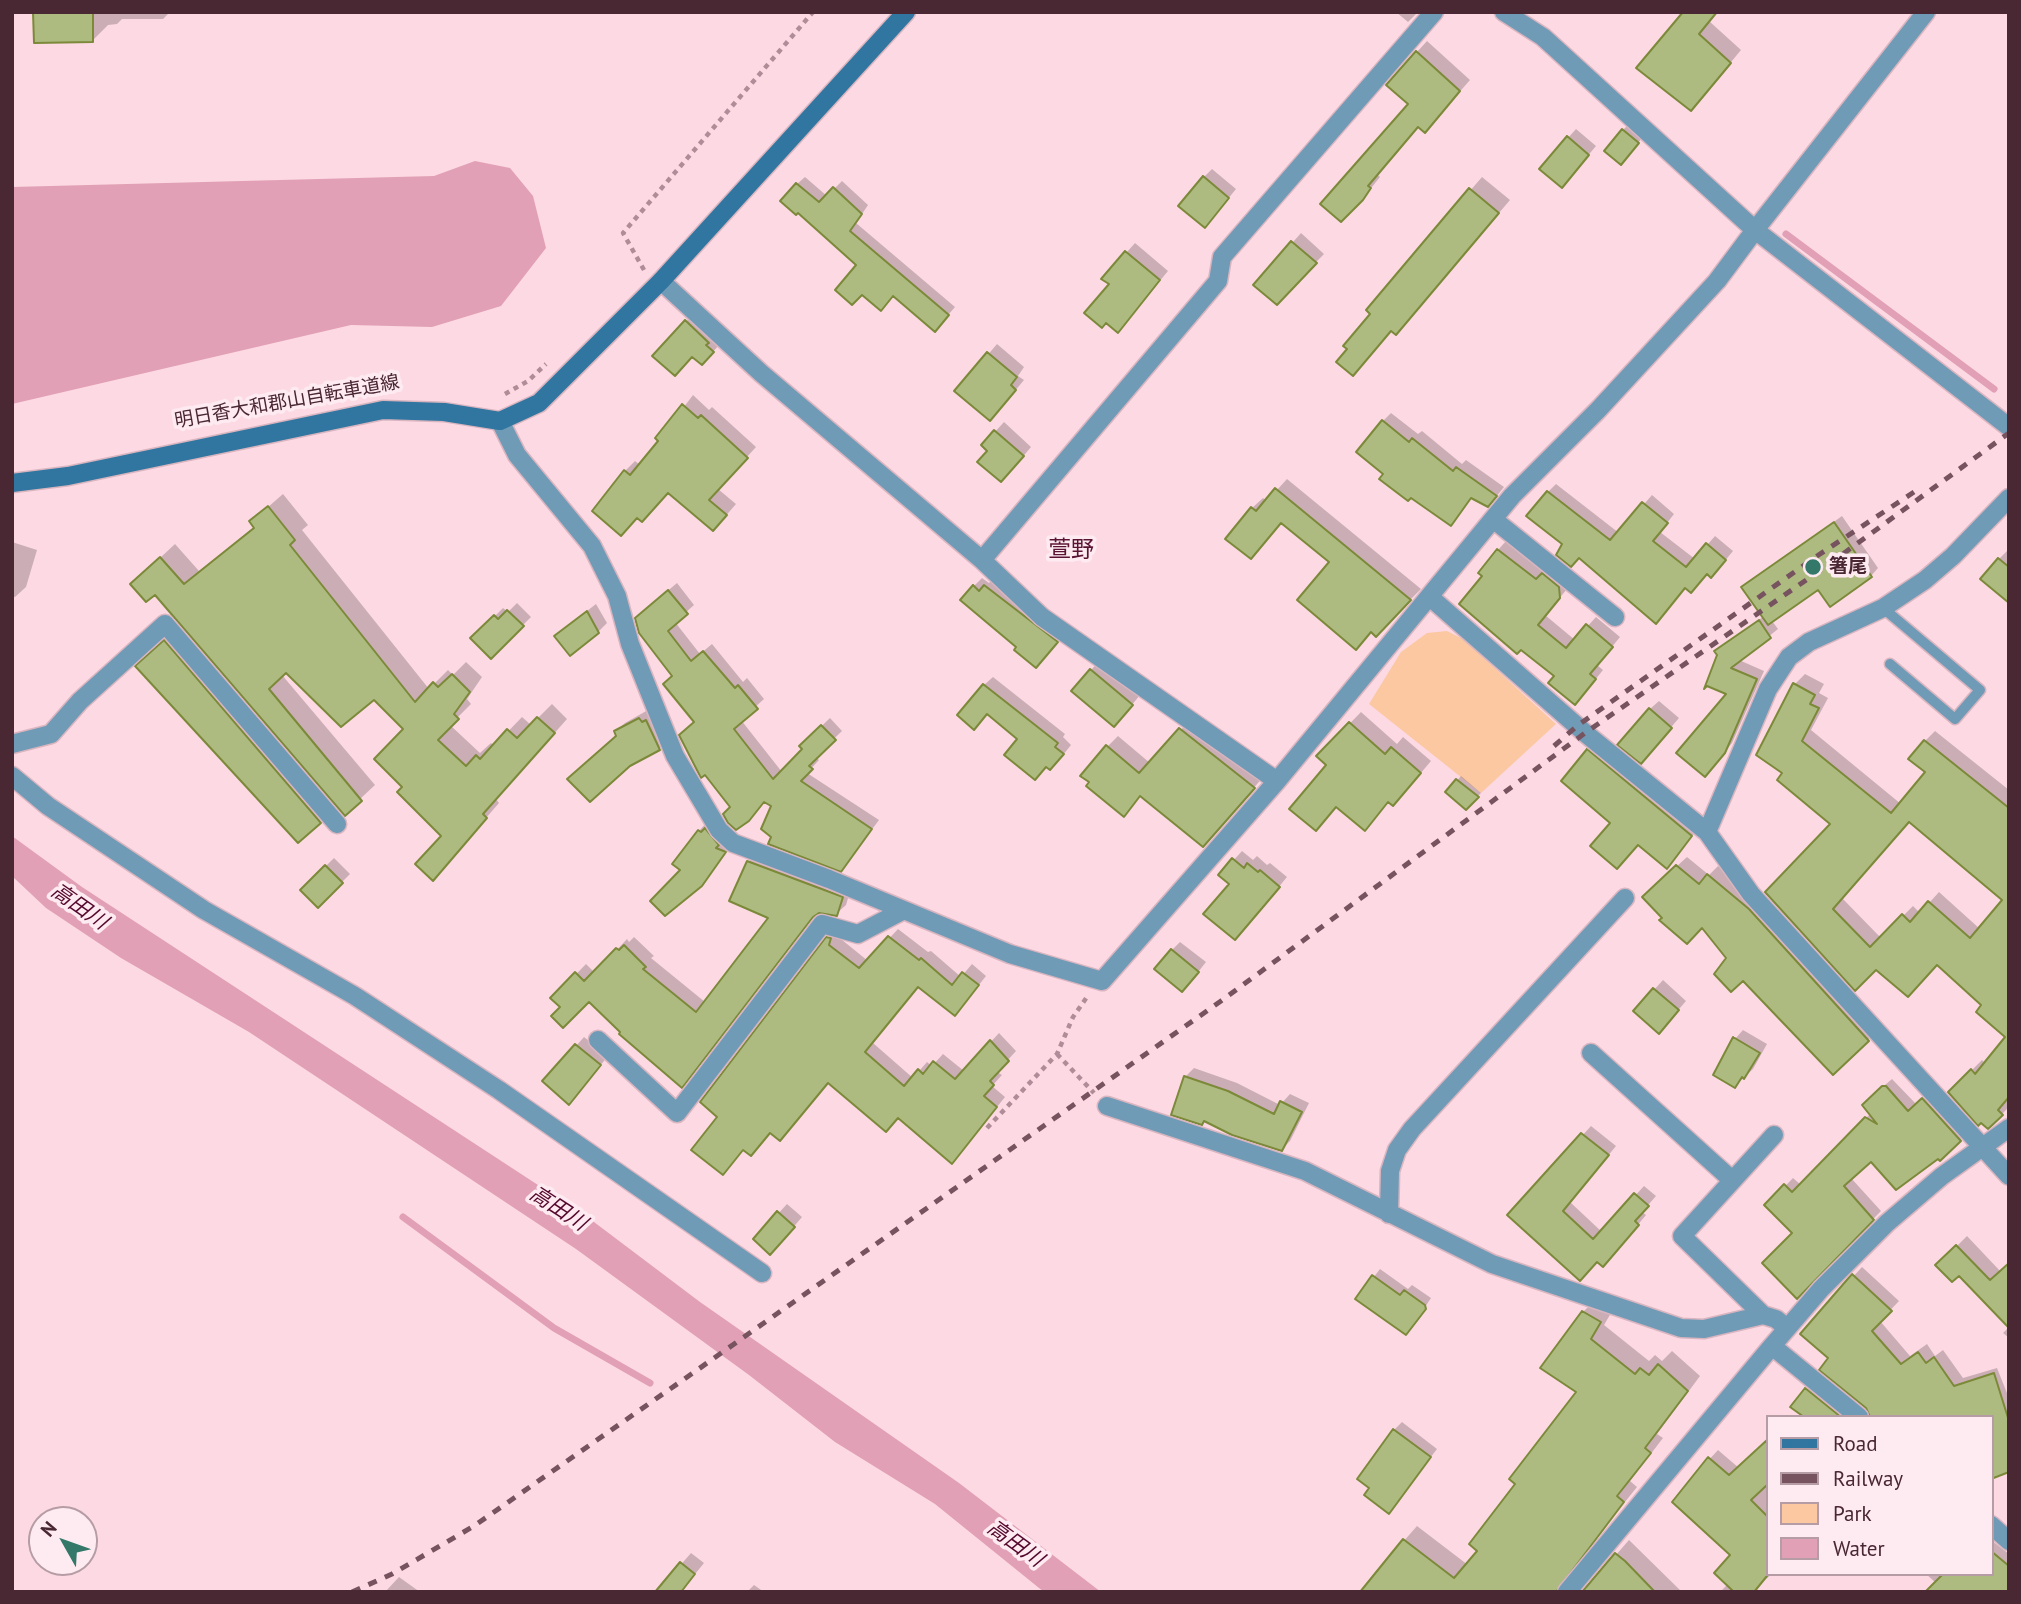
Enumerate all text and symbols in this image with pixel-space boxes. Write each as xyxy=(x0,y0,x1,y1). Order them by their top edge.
street label: 明日香大和郡山自転車道線 xyxy=(173,371,401,433)
district label: 萱野 xyxy=(1048,536,1094,564)
place label: 箸尾 xyxy=(1829,556,1867,578)
marker: 箸尾 xyxy=(1803,557,1823,577)
water label: 高田川 xyxy=(46,879,112,935)
water label: 高田川 xyxy=(525,1181,591,1237)
legend xyxy=(1766,1415,1993,1576)
text: Road xyxy=(1833,1430,1877,1457)
text: Railway xyxy=(1833,1465,1903,1492)
text: Park xyxy=(1833,1500,1872,1527)
north arrow xyxy=(28,1506,98,1576)
water label: 高田川 xyxy=(982,1515,1048,1573)
text: N xyxy=(35,1516,62,1541)
text: Water xyxy=(1833,1535,1885,1562)

